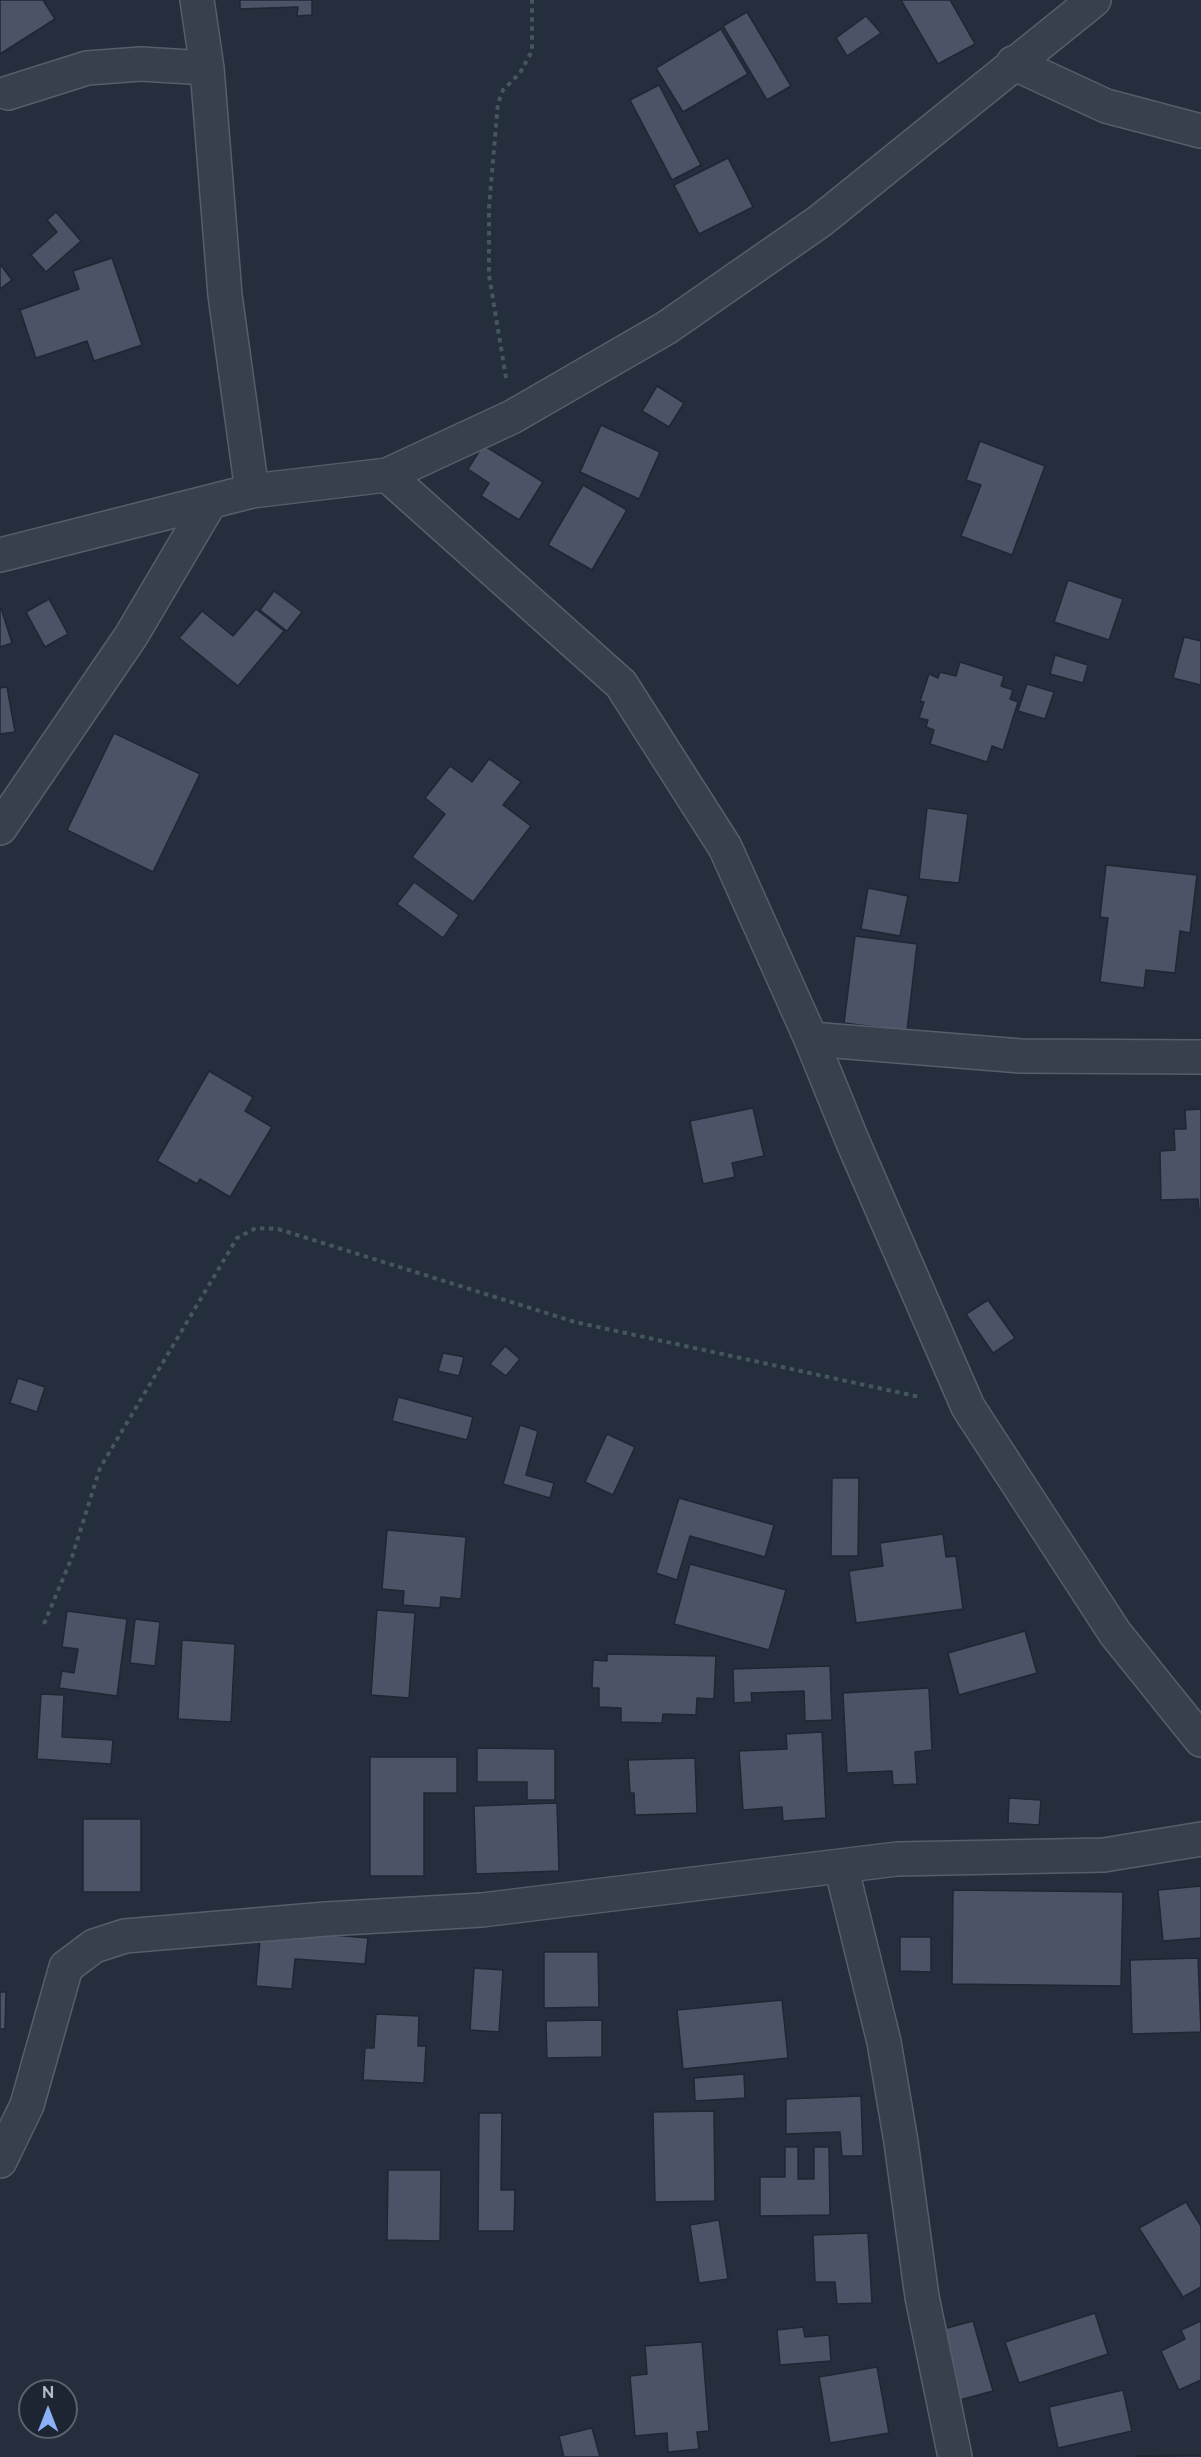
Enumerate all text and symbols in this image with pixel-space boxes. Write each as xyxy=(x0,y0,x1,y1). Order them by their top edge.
north arrow xyxy=(18,2379,78,2439)
text: N xyxy=(42,2383,54,2402)

